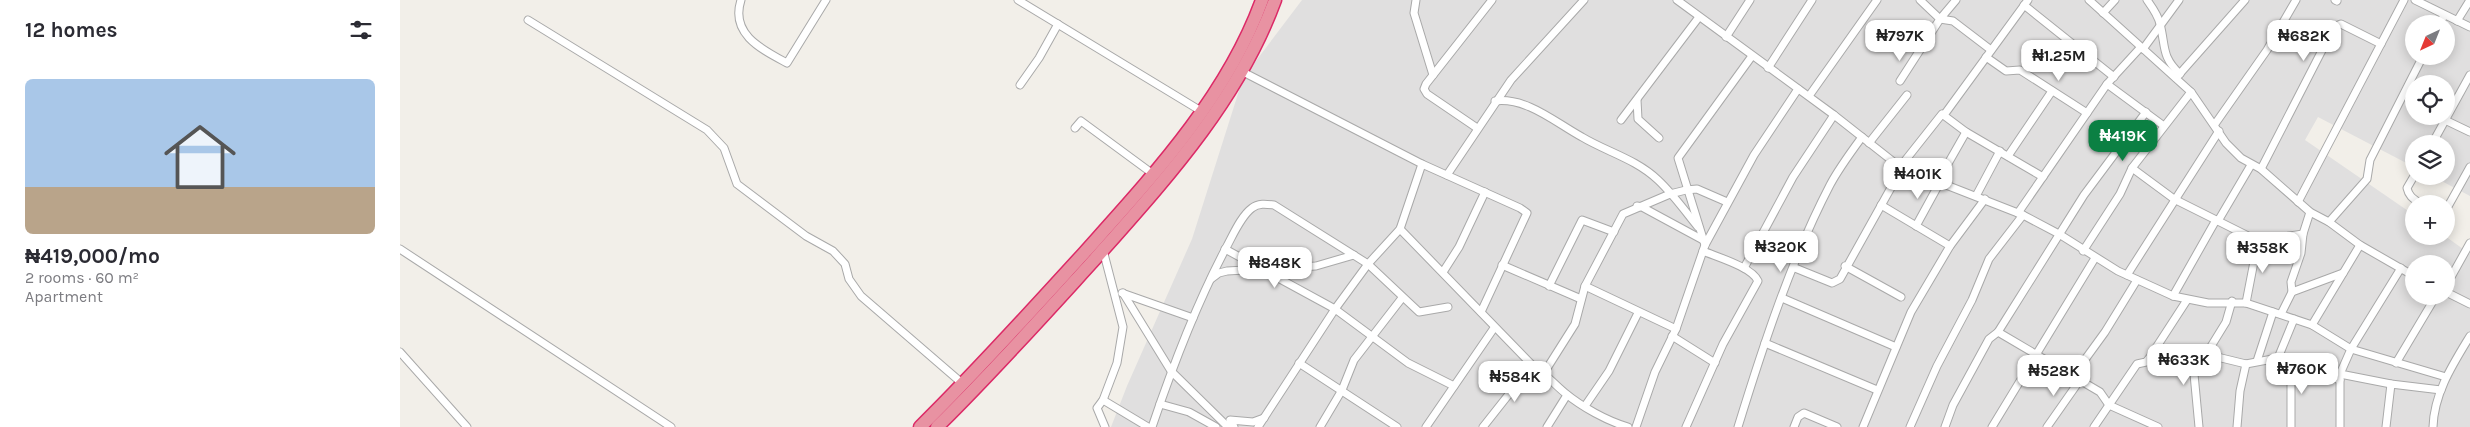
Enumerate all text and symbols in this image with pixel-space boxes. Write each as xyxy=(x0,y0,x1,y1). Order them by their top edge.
north arrow xyxy=(2405,15,2455,65)
map controls xyxy=(2405,15,2455,305)
icon: filters xyxy=(347,16,375,44)
text: 12 homes xyxy=(25,18,118,42)
pin: ₦797K xyxy=(1865,20,1935,62)
pin: ₦682K xyxy=(2269,20,2339,62)
text: ₦797K xyxy=(1876,26,1924,45)
text: ₦682K xyxy=(2278,26,2330,45)
pin: ₦1.25M xyxy=(2018,39,2100,82)
text: ₦1.25M xyxy=(2032,46,2086,65)
button: locate xyxy=(2405,75,2455,125)
icon: home xyxy=(155,112,245,202)
pin: ₦419K xyxy=(2088,120,2158,162)
text: ₦419K xyxy=(2099,126,2147,145)
button: layers xyxy=(2405,135,2455,185)
pin: ₦401K xyxy=(1883,158,1953,200)
text: ₦401K xyxy=(1894,164,1942,183)
button: + xyxy=(2405,195,2455,245)
pin: ₦320K xyxy=(1746,230,1816,273)
pin: ₦358K xyxy=(2228,232,2298,274)
text: ₦320K xyxy=(1755,237,1807,256)
text: ₦358K xyxy=(2237,238,2289,257)
text: ₦419,000/mo xyxy=(25,244,160,268)
pin: ₦848K xyxy=(1240,246,1310,289)
text: ₦848K xyxy=(1249,253,1301,272)
button: − xyxy=(2405,255,2455,305)
text: 2 rooms · 60 m² xyxy=(25,268,139,287)
text: Apartment xyxy=(25,287,103,306)
pin: ₦633K xyxy=(2149,344,2219,386)
text: ₦633K xyxy=(2158,350,2210,369)
pin: ₦760K xyxy=(2267,352,2337,395)
pin: ₦528K xyxy=(2019,354,2089,397)
text: ₦760K xyxy=(2277,359,2327,378)
pin: ₦584K xyxy=(1480,360,1550,403)
text: ₦528K xyxy=(2028,361,2080,380)
text: ₦584K xyxy=(1489,367,1541,386)

